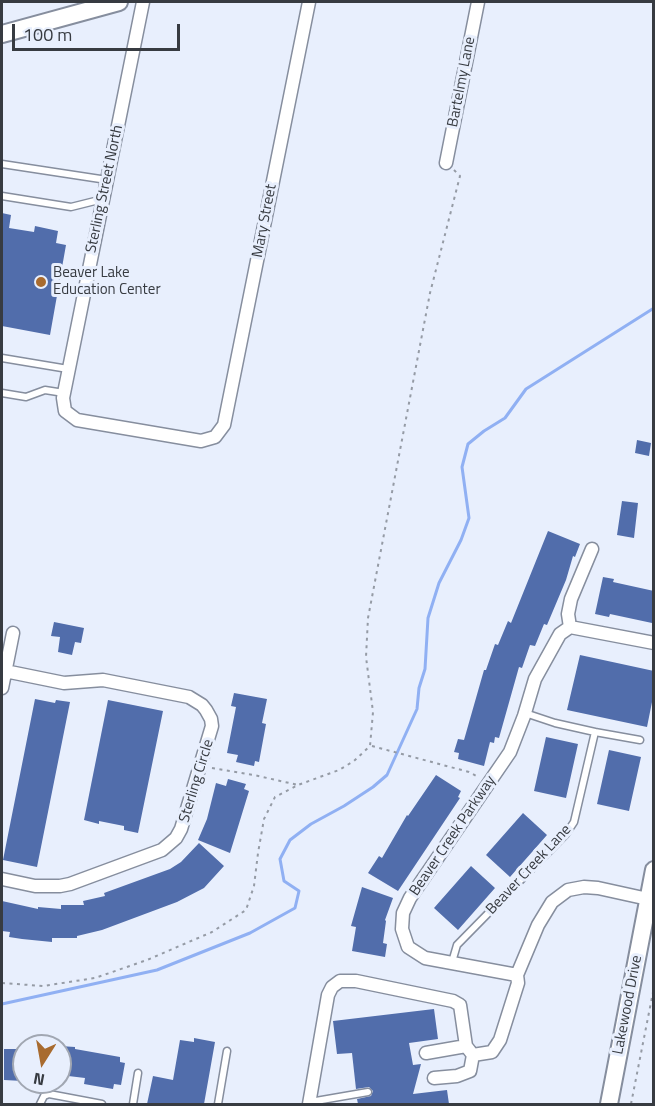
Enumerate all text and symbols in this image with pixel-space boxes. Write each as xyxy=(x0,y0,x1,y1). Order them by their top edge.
scale bar xyxy=(15,12,183,50)
text: 100 m xyxy=(23,21,72,48)
street label: Bartelmy Lane xyxy=(444,35,480,129)
street label: Sterling Street North xyxy=(83,123,127,255)
street label: Mary Street xyxy=(249,183,281,259)
place label: Beaver Lake Education Center xyxy=(53,264,161,299)
marker: Beaver Lake Education Center xyxy=(34,275,48,289)
street label: Sterling Circle xyxy=(176,737,218,825)
street label: Beaver Creek Parkway xyxy=(406,773,500,899)
street label: Beaver Creek Lane xyxy=(483,821,575,919)
street label: Lakewood Drive xyxy=(610,954,646,1056)
north arrow xyxy=(12,1034,72,1094)
text: N xyxy=(31,1067,47,1093)

